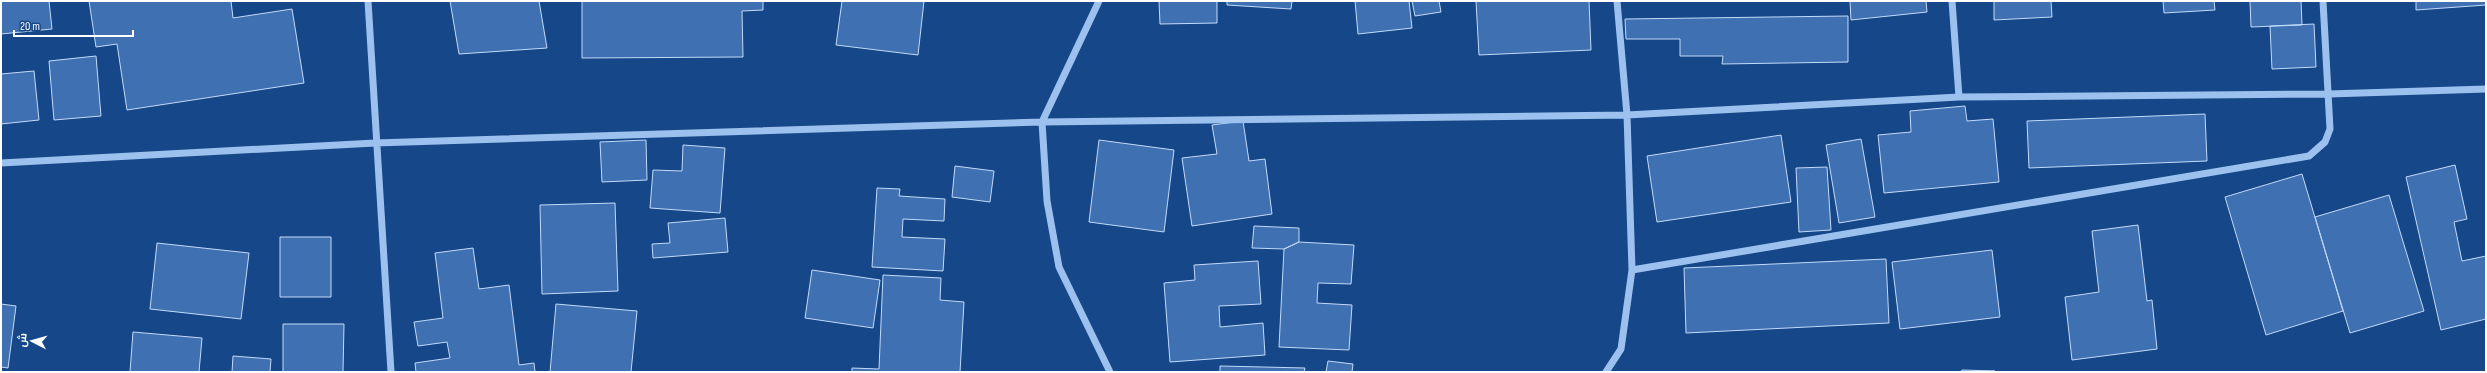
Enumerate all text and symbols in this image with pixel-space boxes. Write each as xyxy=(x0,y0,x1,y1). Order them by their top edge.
scale bar xyxy=(14,12,133,38)
text: 20 m xyxy=(20,19,40,34)
north arrow xyxy=(12,321,52,361)
text: ش xyxy=(15,332,30,348)

